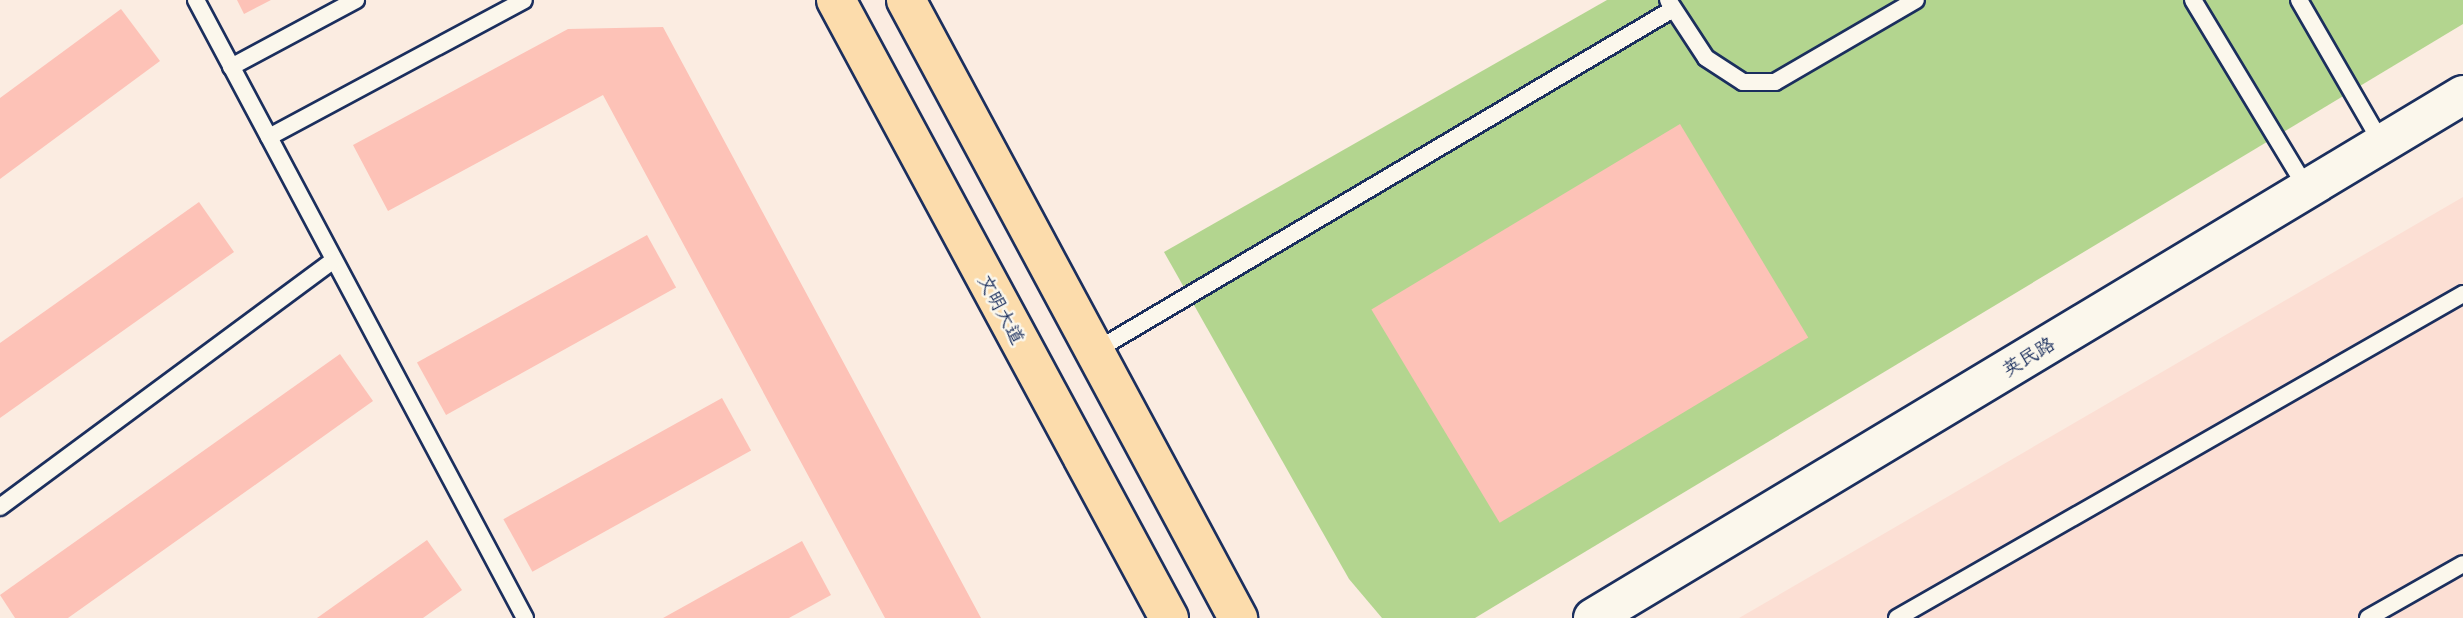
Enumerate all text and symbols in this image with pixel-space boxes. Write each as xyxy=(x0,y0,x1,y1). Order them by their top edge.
street label: 文明大道 xyxy=(974,270,1030,348)
street label: 英民路 xyxy=(1998,332,2058,380)

